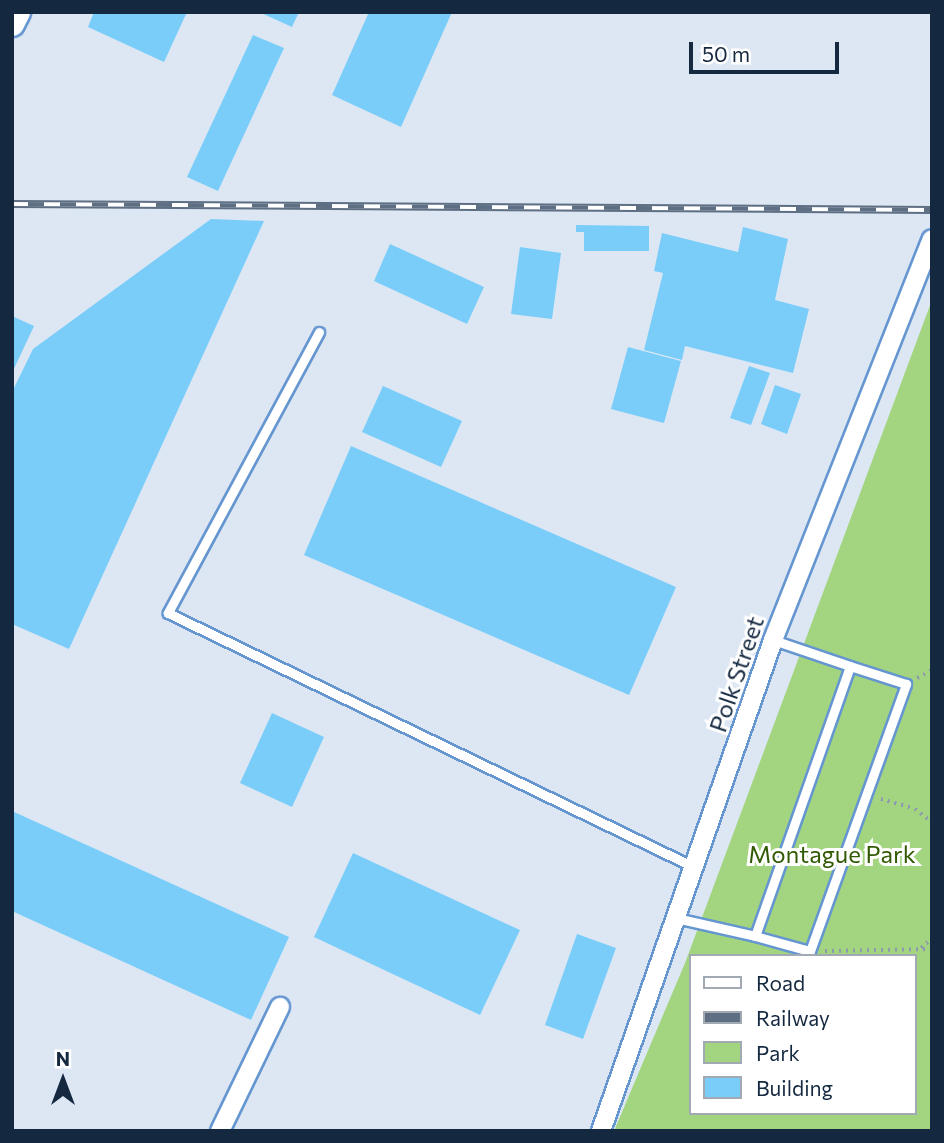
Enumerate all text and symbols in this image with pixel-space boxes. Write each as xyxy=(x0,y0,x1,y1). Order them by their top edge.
scale bar xyxy=(692,28,842,72)
text: 50 m xyxy=(702,41,750,66)
street label: Polk Street xyxy=(703,612,769,736)
park label: Montague Park xyxy=(748,840,916,868)
legend xyxy=(688,954,916,1115)
text: Road xyxy=(756,970,805,995)
text: Railway xyxy=(756,1005,830,1030)
text: Park xyxy=(756,1040,800,1065)
north arrow xyxy=(28,1045,98,1115)
text: N xyxy=(56,1047,70,1070)
text: Building xyxy=(756,1075,833,1100)

